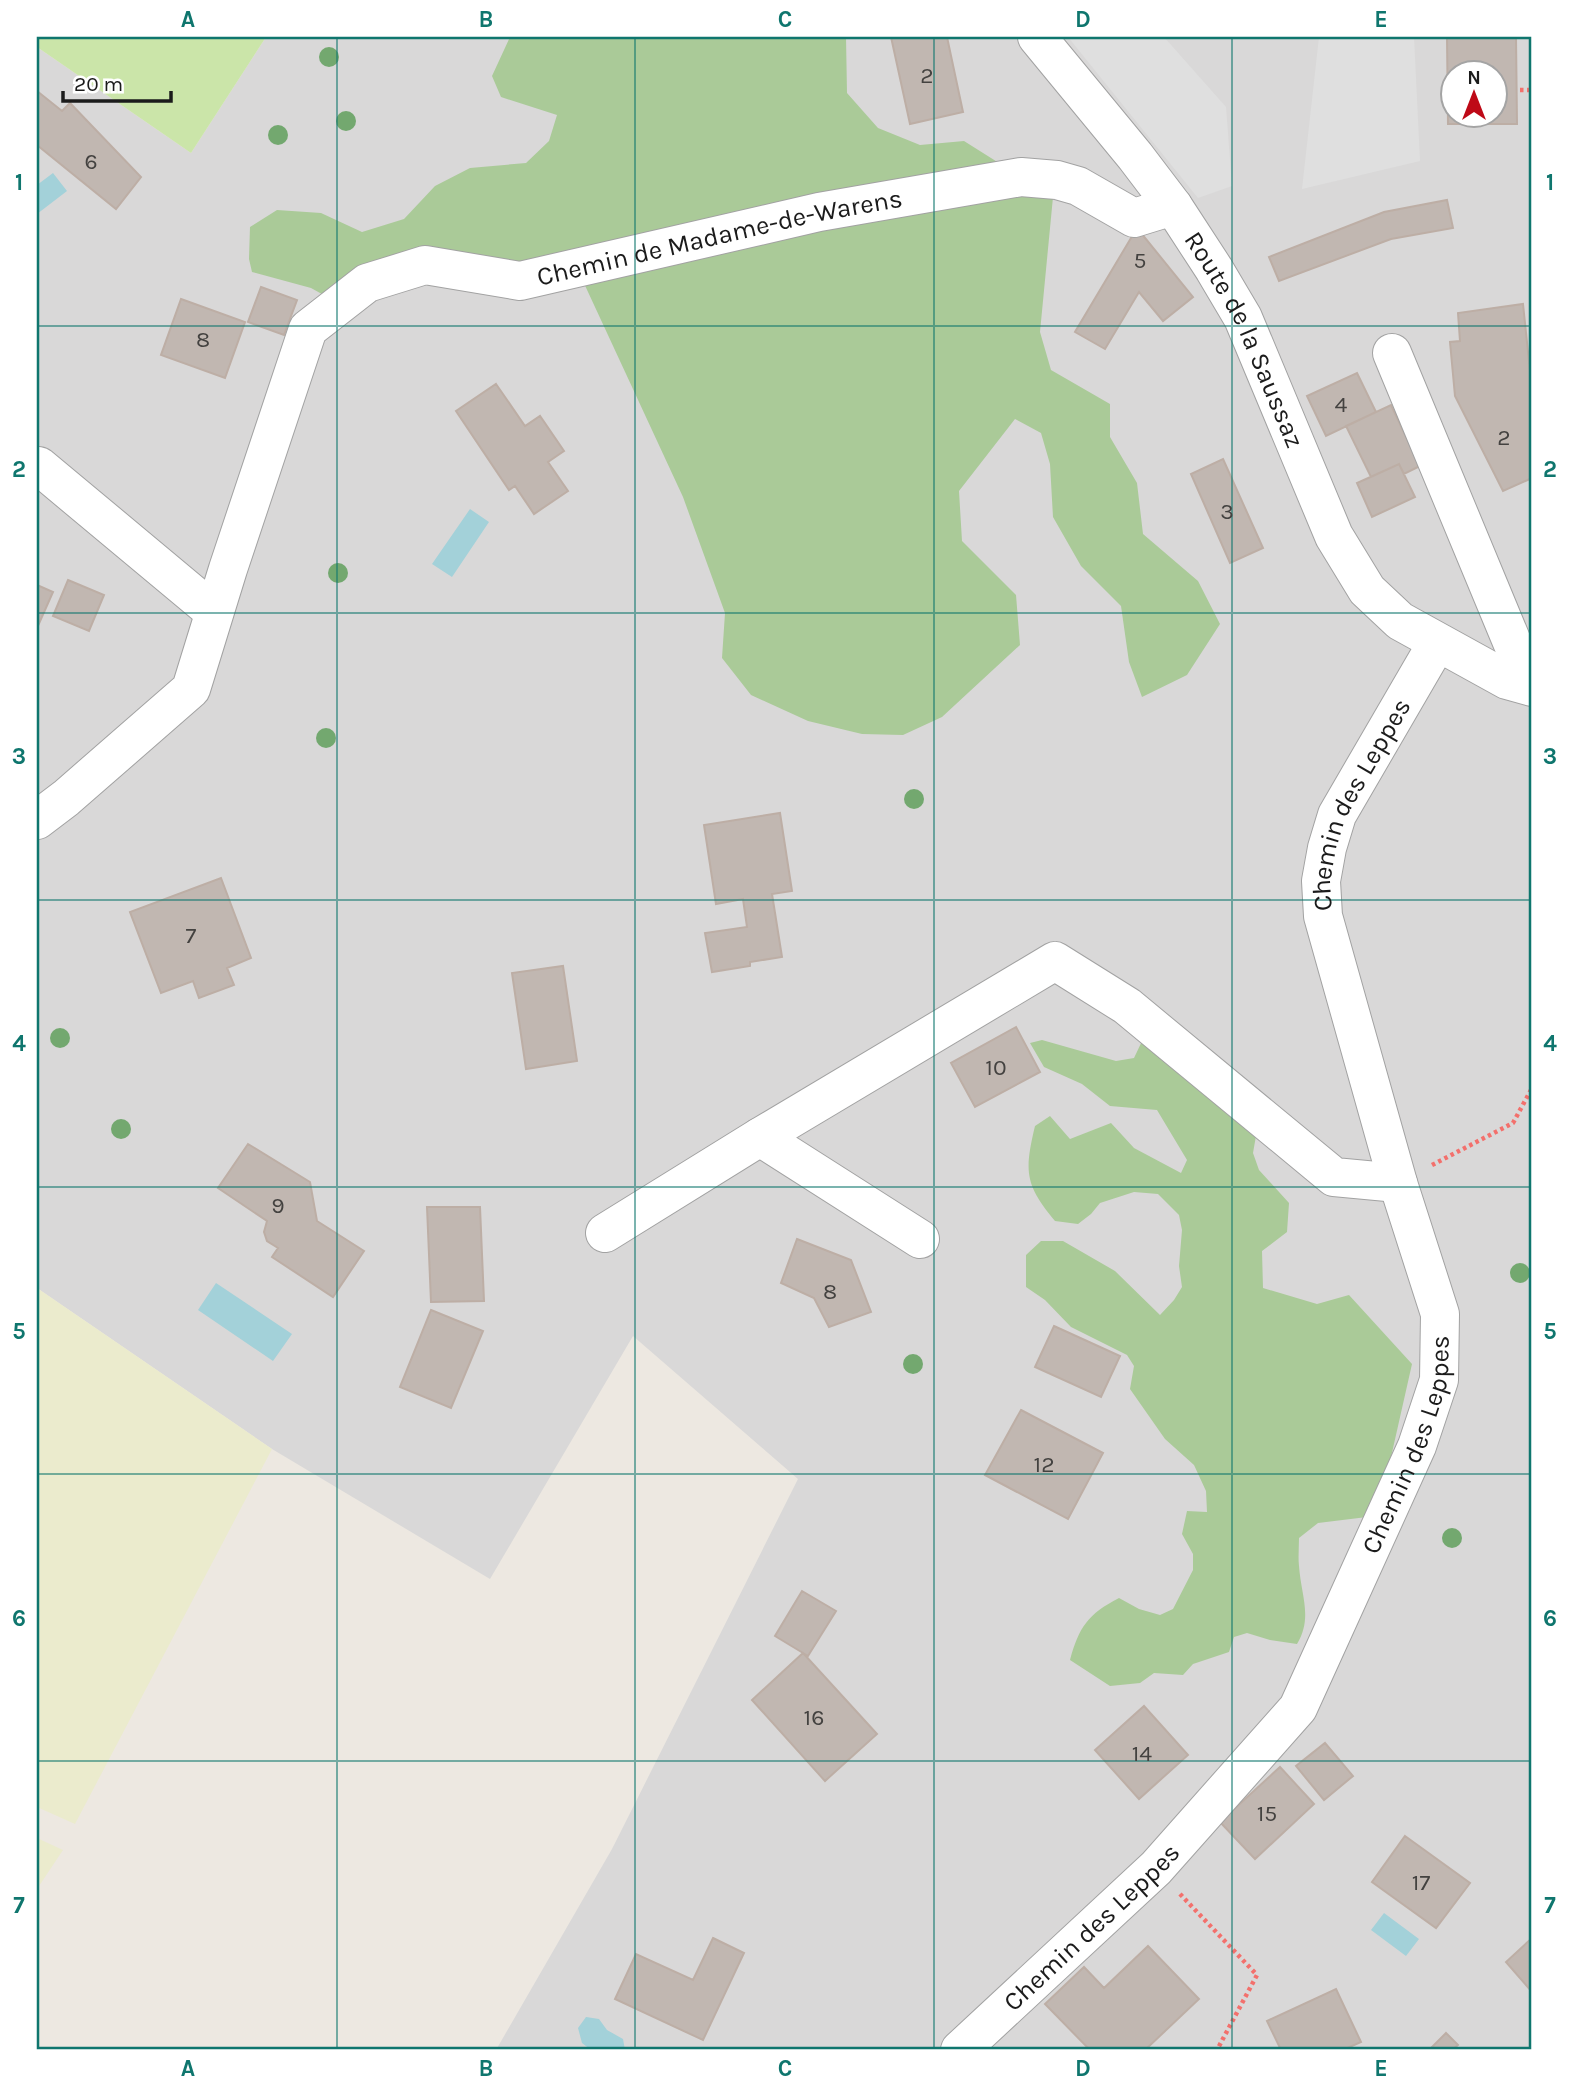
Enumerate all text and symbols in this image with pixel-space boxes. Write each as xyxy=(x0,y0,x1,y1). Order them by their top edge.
text: A xyxy=(181,6,195,33)
text: B xyxy=(479,6,493,33)
text: C xyxy=(778,6,792,33)
text: D xyxy=(1075,6,1091,33)
text: E xyxy=(1374,6,1388,33)
scale bar xyxy=(63,60,172,104)
north arrow xyxy=(1440,60,1510,130)
house number: 2 xyxy=(920,62,934,89)
text: N xyxy=(1467,67,1481,89)
text: 20 m xyxy=(74,72,123,96)
house number: 6 xyxy=(84,148,98,175)
text: 1 xyxy=(15,169,23,196)
text: 1 xyxy=(1546,169,1554,196)
street label: Chemin de Madame-de-Warens xyxy=(534,183,905,293)
street label: Route de la Saussaz xyxy=(1178,226,1310,452)
house number: 5 xyxy=(1134,247,1146,274)
house number: 8 xyxy=(196,326,210,353)
house number: 4 xyxy=(1335,391,1348,418)
house number: 2 xyxy=(1497,424,1511,451)
text: 2 xyxy=(12,456,26,483)
text: 2 xyxy=(1543,456,1557,483)
house number: 3 xyxy=(1220,498,1234,525)
street label: Chemin des Leppes xyxy=(1306,693,1417,912)
text: 3 xyxy=(12,743,26,770)
text: 3 xyxy=(1543,743,1557,770)
house number: 7 xyxy=(186,922,197,949)
text: 4 xyxy=(12,1030,26,1057)
text: 4 xyxy=(1543,1030,1557,1057)
house number: 10 xyxy=(985,1054,1007,1081)
house number: 9 xyxy=(271,1192,285,1219)
house number: 8 xyxy=(823,1278,837,1305)
text: 5 xyxy=(12,1318,26,1345)
text: 5 xyxy=(1543,1318,1557,1345)
street label: Chemin des Leppes xyxy=(1355,1335,1456,1559)
house number: 12 xyxy=(1034,1451,1054,1478)
text: 6 xyxy=(12,1605,26,1632)
text: 6 xyxy=(1543,1605,1557,1632)
house number: 16 xyxy=(804,1704,824,1731)
house number: 14 xyxy=(1132,1740,1152,1767)
house number: 15 xyxy=(1257,1800,1277,1827)
street label: Chemin des Leppes xyxy=(997,1837,1186,2018)
house number: 17 xyxy=(1412,1869,1430,1896)
text: 7 xyxy=(13,1892,25,1919)
text: 7 xyxy=(1544,1892,1556,1919)
text: A xyxy=(181,2055,195,2082)
text: B xyxy=(479,2055,493,2082)
text: C xyxy=(778,2055,792,2082)
text: D xyxy=(1075,2055,1091,2082)
text: E xyxy=(1374,2055,1388,2082)

